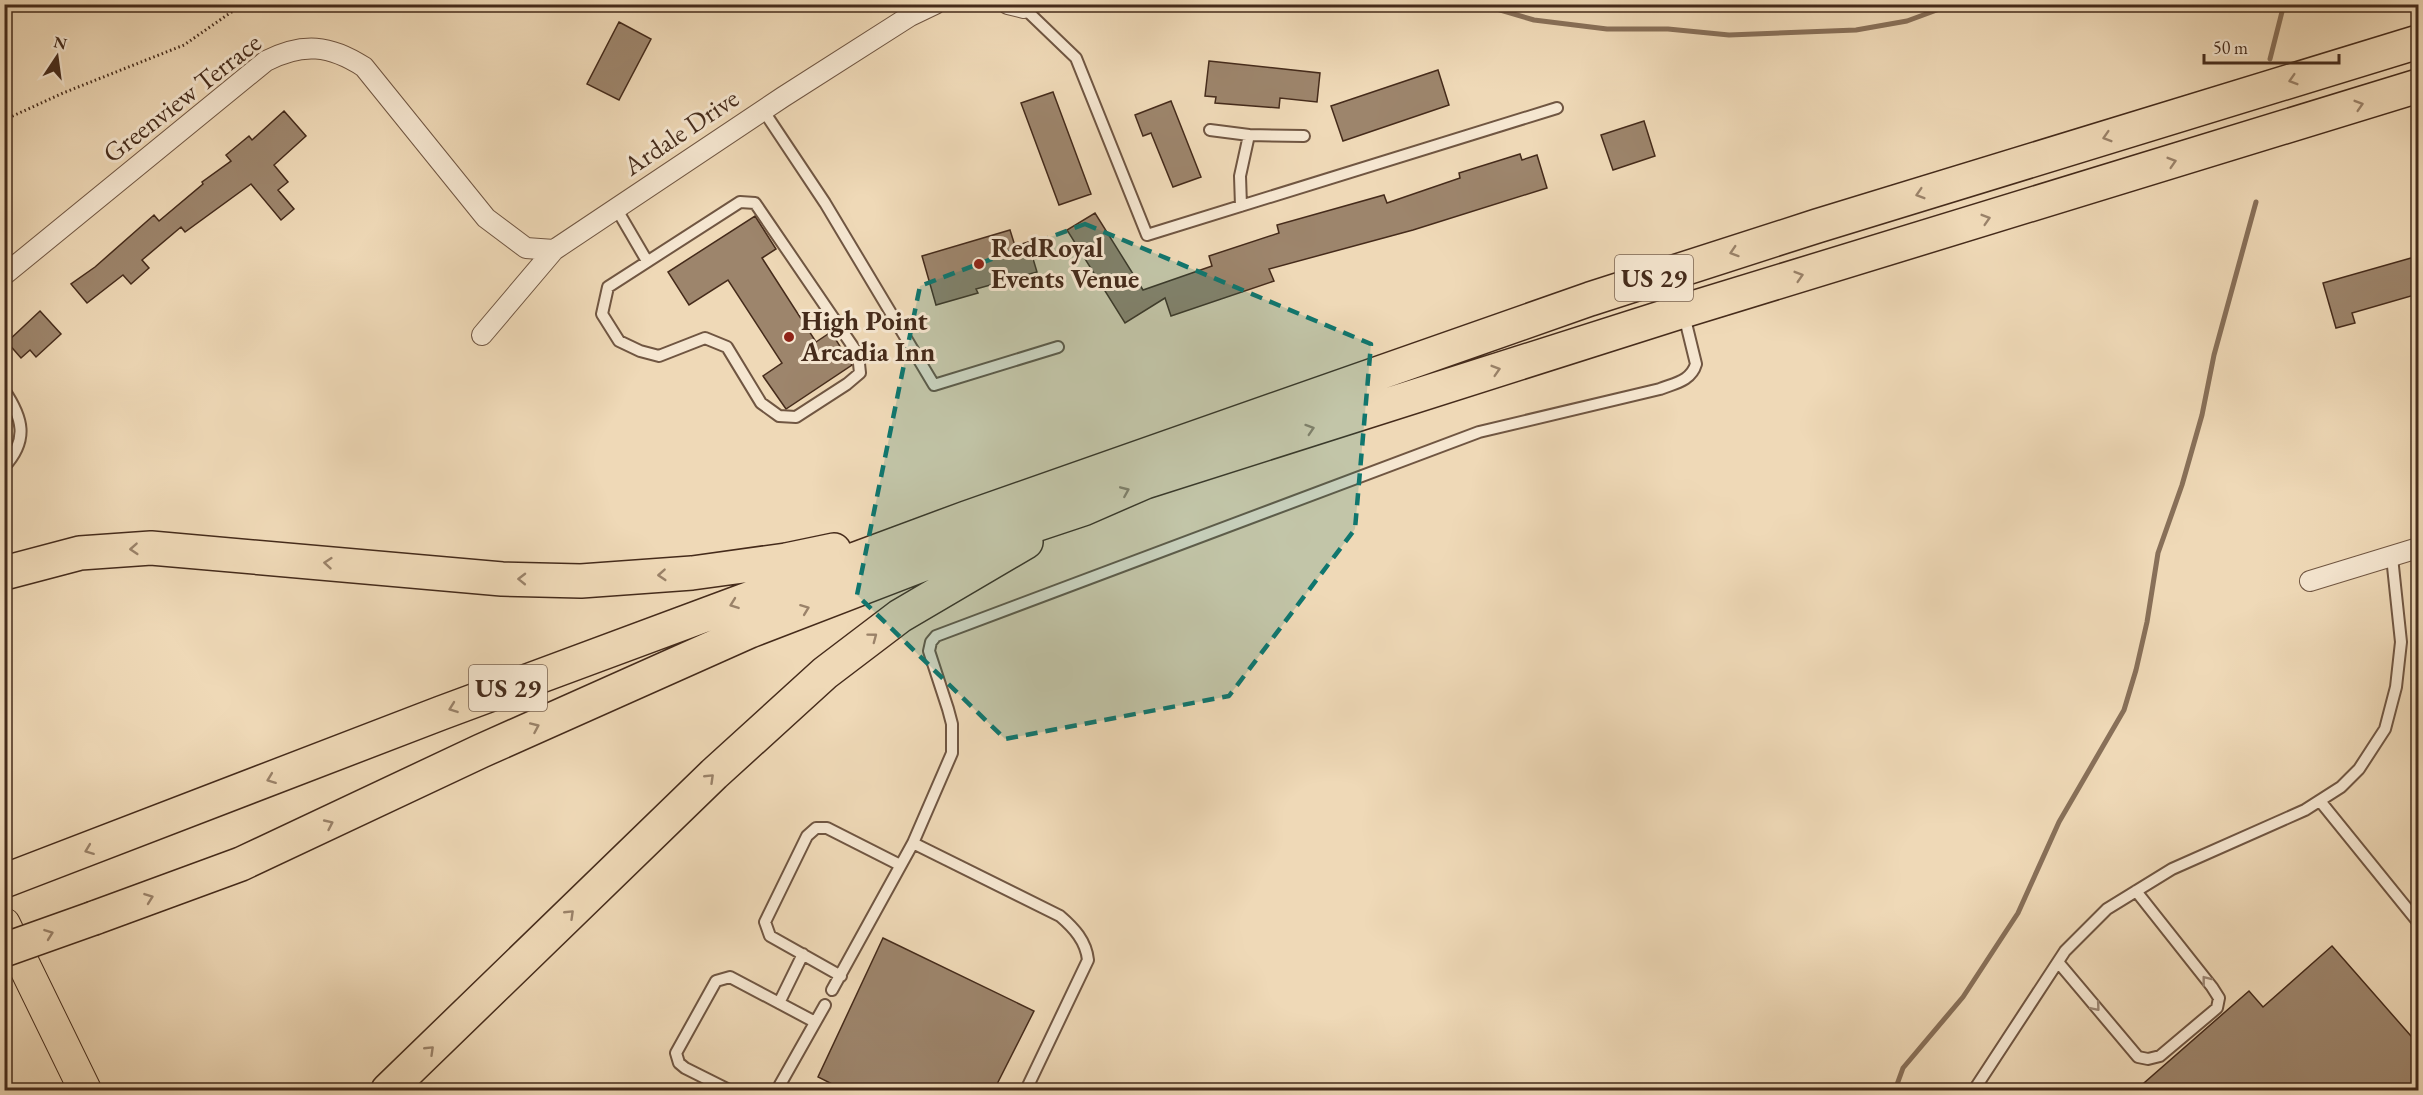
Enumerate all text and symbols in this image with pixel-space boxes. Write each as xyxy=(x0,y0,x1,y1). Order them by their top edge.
street label: Greenview Terrace xyxy=(95,25,268,170)
north arrow xyxy=(27,27,87,87)
scale bar xyxy=(2204,27,2339,65)
text: N xyxy=(52,31,69,55)
text: 50 m xyxy=(2213,36,2248,59)
one-way arrow xyxy=(2288,73,2299,85)
street label: Ardale Drive xyxy=(615,80,745,184)
one-way arrow xyxy=(2353,100,2364,112)
one-way arrow xyxy=(2102,130,2113,142)
one-way arrow xyxy=(2166,157,2177,169)
one-way arrow xyxy=(1915,187,1926,199)
one-way arrow xyxy=(1980,214,1991,226)
place label: RedRoyal Events Venue xyxy=(991,230,1139,296)
one-way arrow xyxy=(1729,245,1740,257)
road number: US 29 xyxy=(1615,255,1693,301)
marker: RedRoyal Events Venue xyxy=(972,257,986,271)
one-way arrow xyxy=(1793,271,1804,283)
place label: High Point Arcadia Inn xyxy=(800,303,935,369)
marker: High Point Arcadia Inn xyxy=(782,330,796,344)
one-way arrow xyxy=(1490,365,1501,377)
one-way arrow xyxy=(1304,424,1315,436)
one-way arrow xyxy=(1119,486,1130,498)
one-way arrow xyxy=(129,542,138,555)
one-way arrow xyxy=(324,557,333,570)
one-way arrow xyxy=(657,569,666,582)
one-way arrow xyxy=(518,573,527,586)
one-way arrow xyxy=(729,597,740,609)
one-way arrow xyxy=(799,604,809,617)
one-way arrow xyxy=(867,633,878,644)
road number: US 29 xyxy=(469,665,547,711)
one-way arrow xyxy=(448,701,458,714)
one-way arrow xyxy=(528,722,539,734)
one-way arrow xyxy=(266,772,277,784)
one-way arrow xyxy=(704,774,714,785)
one-way arrow xyxy=(323,820,334,832)
one-way arrow xyxy=(84,842,95,855)
one-way arrow xyxy=(143,892,153,905)
one-way arrow xyxy=(562,910,573,921)
one-way arrow xyxy=(43,928,54,941)
one-way arrow xyxy=(2203,976,2214,987)
one-way arrow xyxy=(2088,1000,2099,1011)
one-way arrow xyxy=(423,1046,434,1057)

